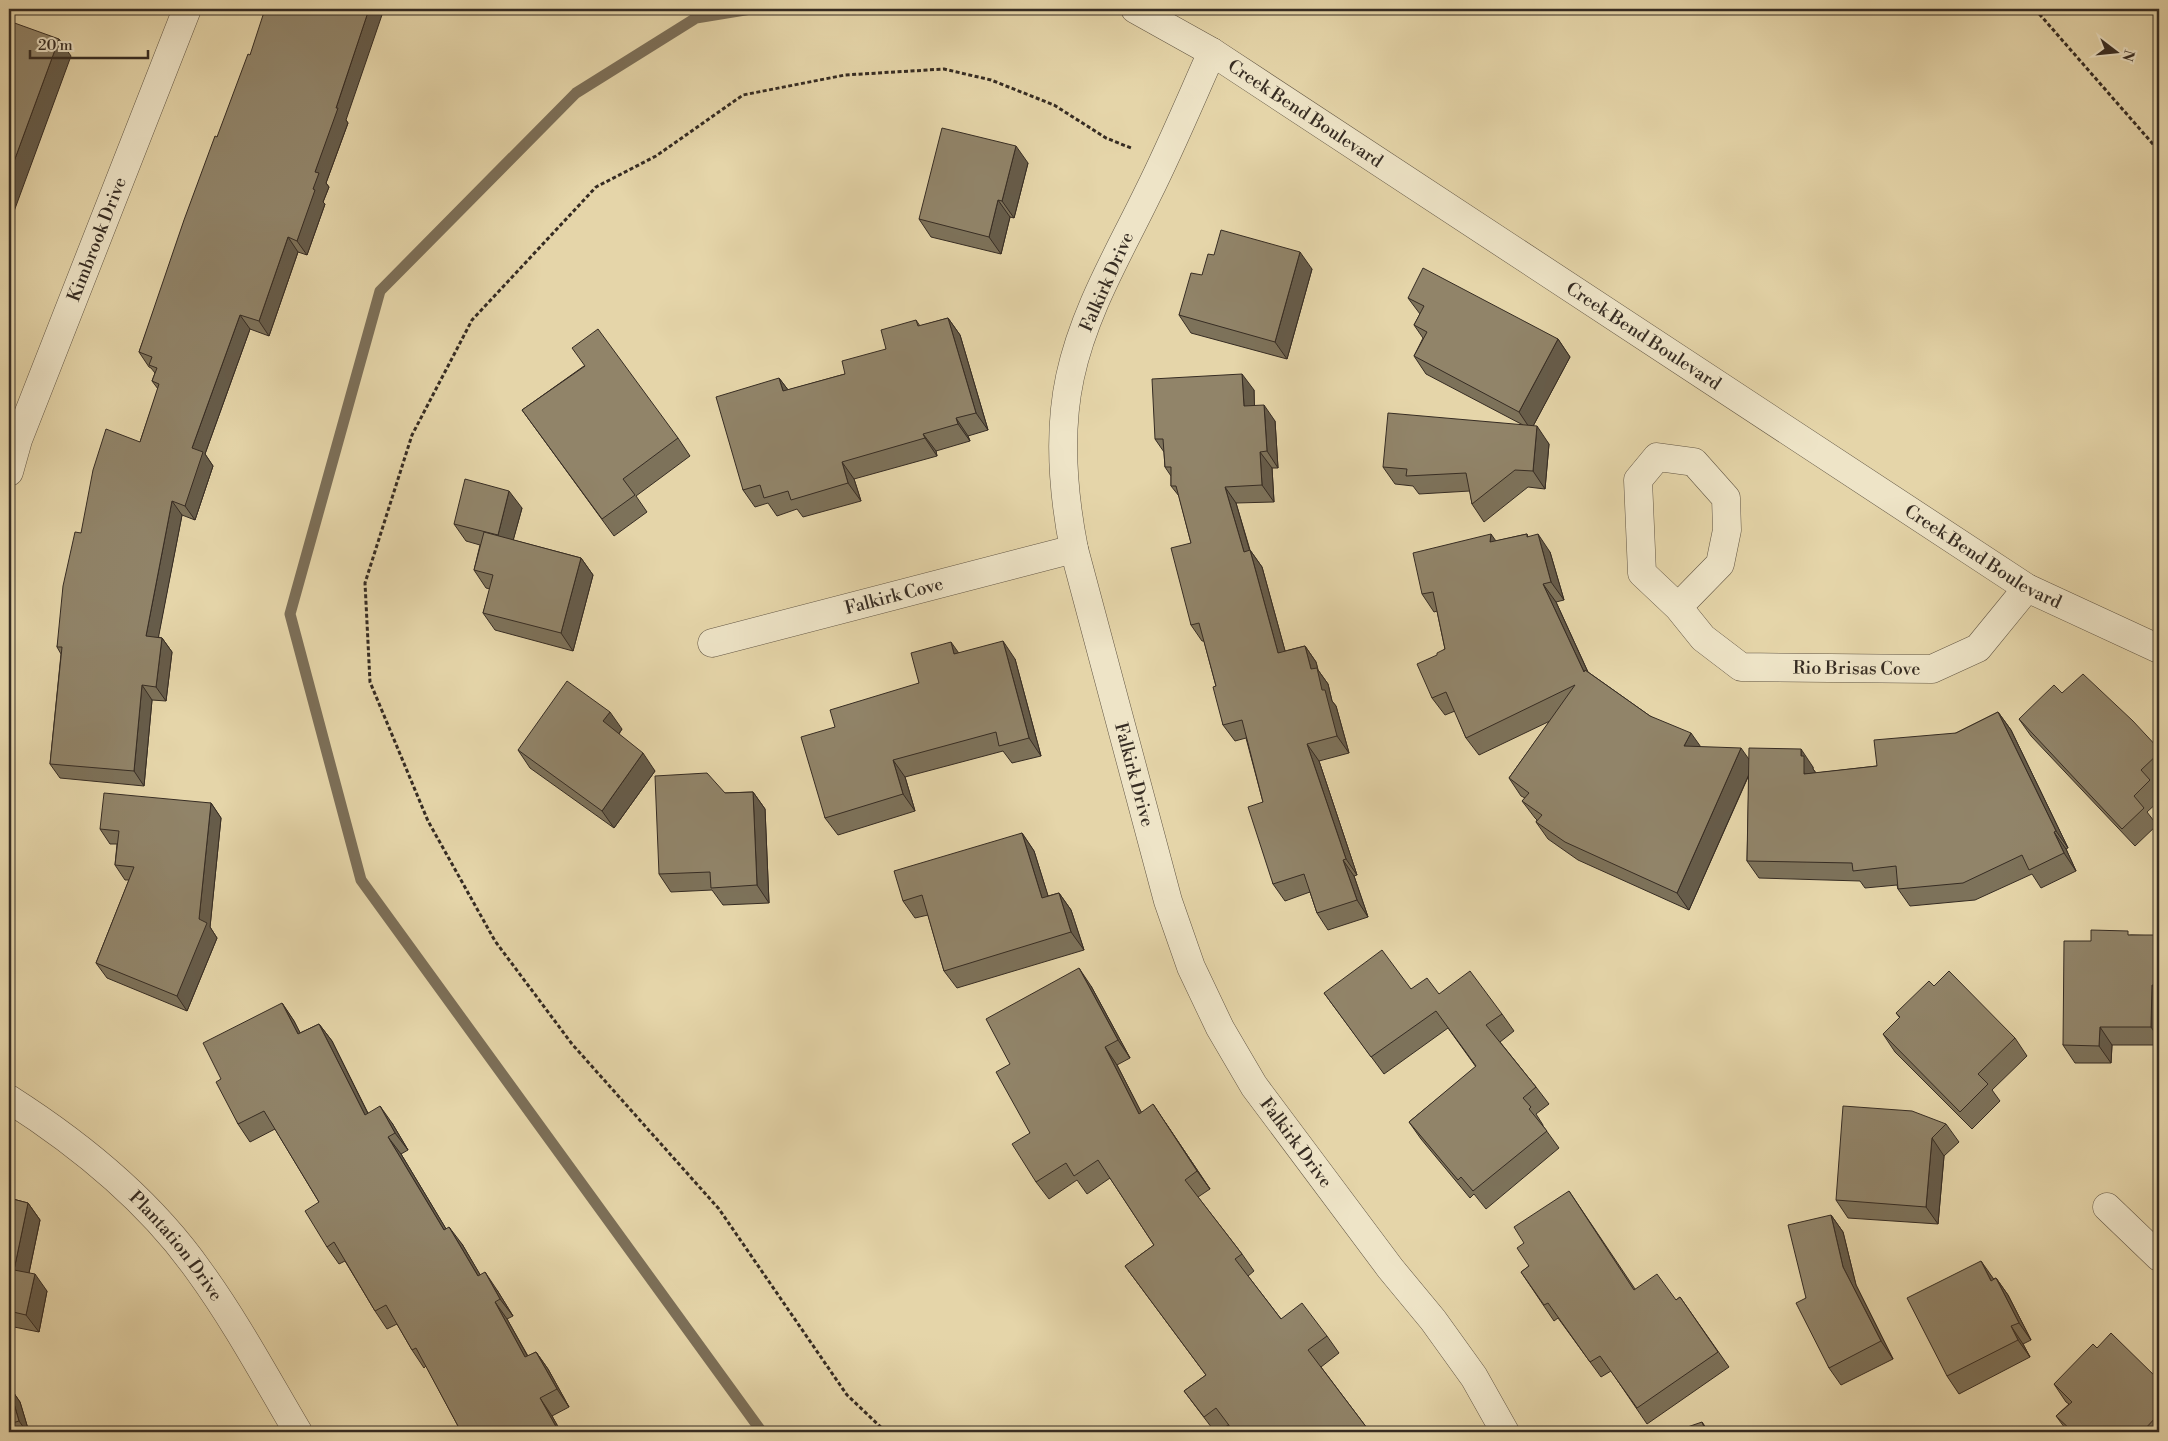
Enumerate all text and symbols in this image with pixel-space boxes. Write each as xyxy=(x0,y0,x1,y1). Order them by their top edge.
scale bar xyxy=(30,28,148,60)
north arrow xyxy=(2090,28,2140,78)
text: 20 m xyxy=(38,36,73,55)
text: N xyxy=(2117,48,2138,63)
street label: Creek Bend Boulevard xyxy=(1223,54,1388,173)
street label: Kimbrook Drive xyxy=(62,174,132,305)
street label: Falkirk Drive xyxy=(1075,228,1139,336)
street label: Creek Bend Boulevard xyxy=(1562,277,1726,396)
street label: Creek Bend Boulevard xyxy=(1900,499,2066,614)
street label: Falkirk Cove xyxy=(842,572,946,620)
street label: Rio Brisas Cove xyxy=(1793,656,1920,680)
street label: Falkirk Drive xyxy=(1109,720,1159,829)
street label: Falkirk Drive xyxy=(1255,1093,1337,1192)
street label: Plantation Drive xyxy=(124,1186,228,1305)

